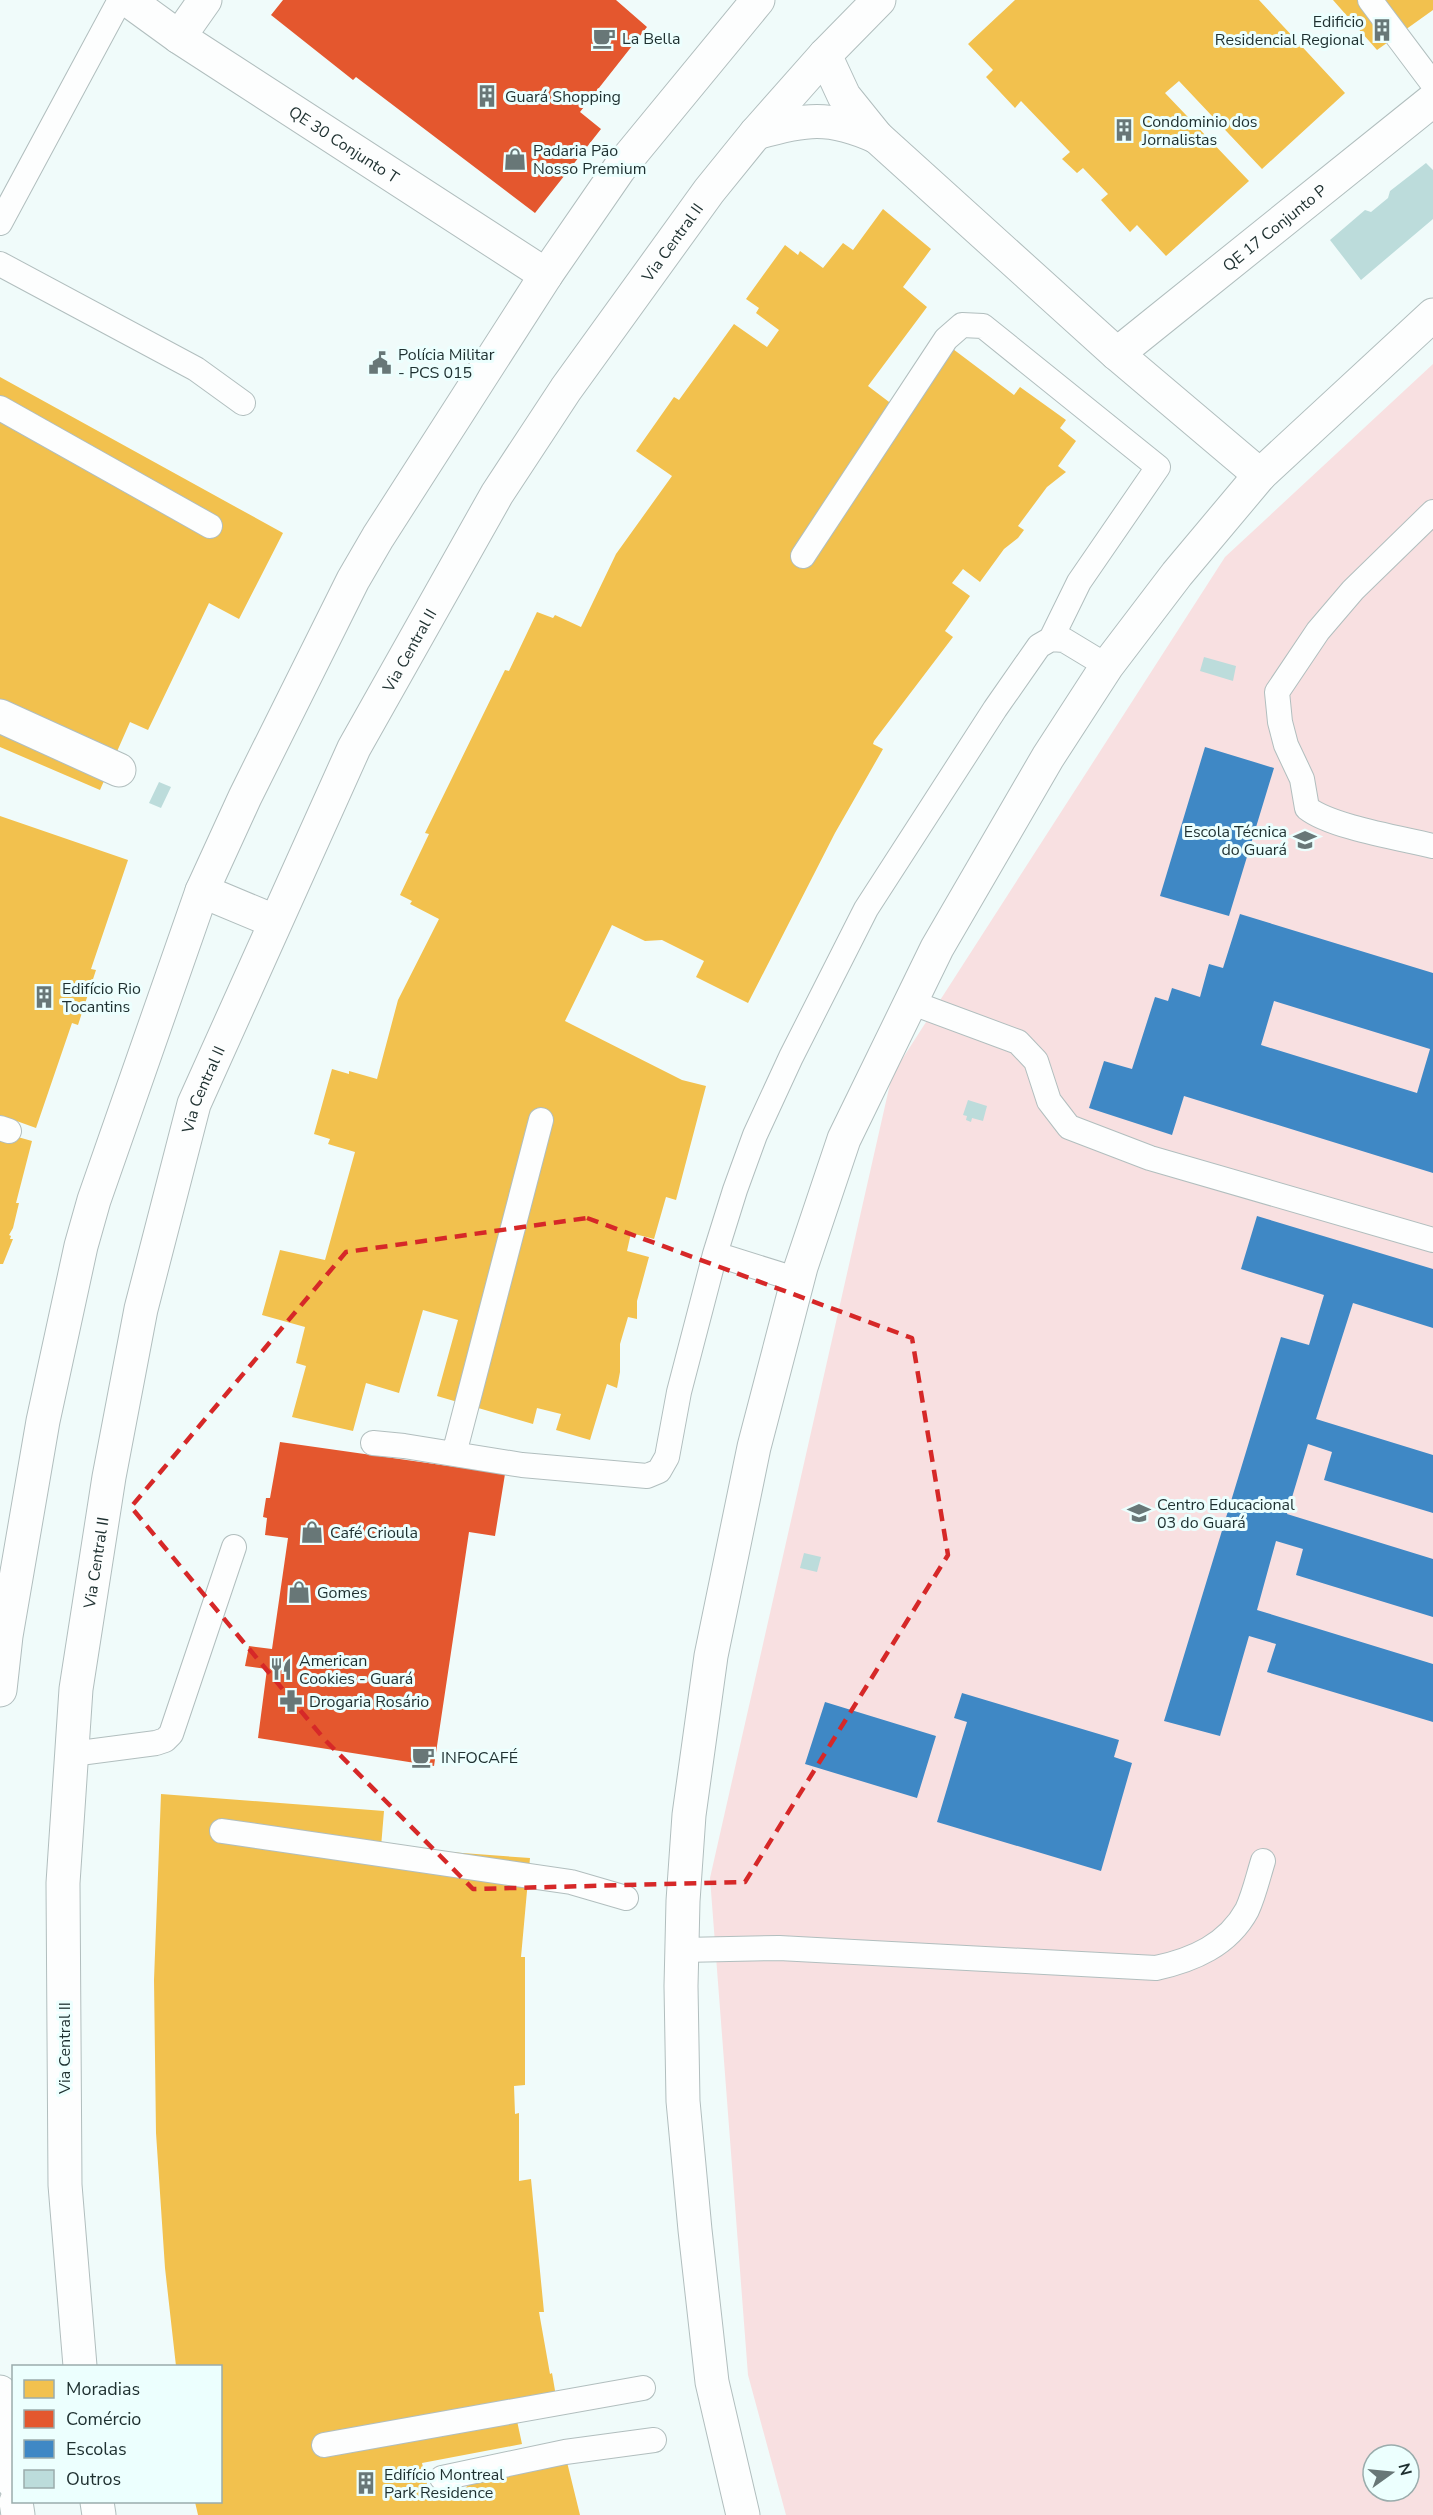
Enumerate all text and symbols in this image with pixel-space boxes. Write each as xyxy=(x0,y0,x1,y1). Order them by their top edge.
place label: Edificio Residencial Regional xyxy=(1215,11,1364,51)
building icon: Edificio Residencial Regional xyxy=(1369,17,1395,43)
cafe icon: La Bella xyxy=(591,25,617,51)
place label: La Bella xyxy=(622,28,681,50)
building icon: Guará Shopping xyxy=(474,83,500,109)
place label: Guará Shopping xyxy=(505,86,621,108)
street label: QE 30 Conjunto T xyxy=(284,101,403,189)
place label: Condominio dos Jornalistas xyxy=(1141,111,1258,151)
building icon: Condominio dos Jornalistas xyxy=(1111,117,1137,143)
place label: Padaria Pão Nosso Premium xyxy=(533,140,646,180)
shop icon: Padaria Pão Nosso Premium xyxy=(502,146,528,172)
street label: QE 17 Conjunto P xyxy=(1218,180,1332,277)
street label: Via Central II xyxy=(636,199,709,287)
place label: Polícia Militar - PCS 015 xyxy=(398,344,495,384)
public building icon: Polícia Militar - PCS 015 xyxy=(367,350,393,376)
street label: Via Central II xyxy=(377,605,442,697)
place label: Escola Técnica do Guará xyxy=(1184,821,1287,861)
school or university icon: Escola Técnica do Guará xyxy=(1292,827,1318,853)
place label: Edifício Rio Tocantins xyxy=(62,978,141,1018)
building icon: Edifício Rio Tocantins xyxy=(31,984,57,1010)
street label: Via Central II xyxy=(177,1043,231,1136)
place label: Centro Educacional 03 do Guará xyxy=(1157,1494,1295,1534)
school or university icon: Centro Educacional 03 do Guará xyxy=(1126,1500,1152,1526)
street label: Via Central II xyxy=(79,1516,115,1611)
shop icon: Café Crioula xyxy=(299,1519,325,1545)
place label: Café Crioula xyxy=(330,1522,418,1544)
shop icon: Gomes xyxy=(286,1579,312,1605)
place label: Gomes xyxy=(317,1582,367,1604)
place label: American Cookies - Guará xyxy=(299,1650,413,1690)
restaurant icon: American Cookies - Guará xyxy=(268,1656,294,1682)
pharmacy icon: Drogaria Rosário xyxy=(278,1688,304,1714)
place label: Drogaria Rosário xyxy=(309,1691,429,1713)
cafe icon: INFOCAFÉ xyxy=(410,1744,436,1770)
place label: INFOCAFÉ xyxy=(441,1747,518,1769)
street label: Via Central II xyxy=(54,2002,76,2095)
legend xyxy=(12,2365,222,2503)
text: Moradias xyxy=(66,2377,140,2401)
text: Comércio xyxy=(66,2407,141,2431)
text: Escolas xyxy=(66,2437,127,2461)
north arrow xyxy=(1361,2443,1421,2503)
text: N xyxy=(1392,2461,1417,2478)
place label: Edifício Montreal Park Residence xyxy=(384,2464,504,2504)
text: Outros xyxy=(66,2467,121,2491)
building icon: Edifício Montreal Park Residence xyxy=(353,2470,379,2496)

